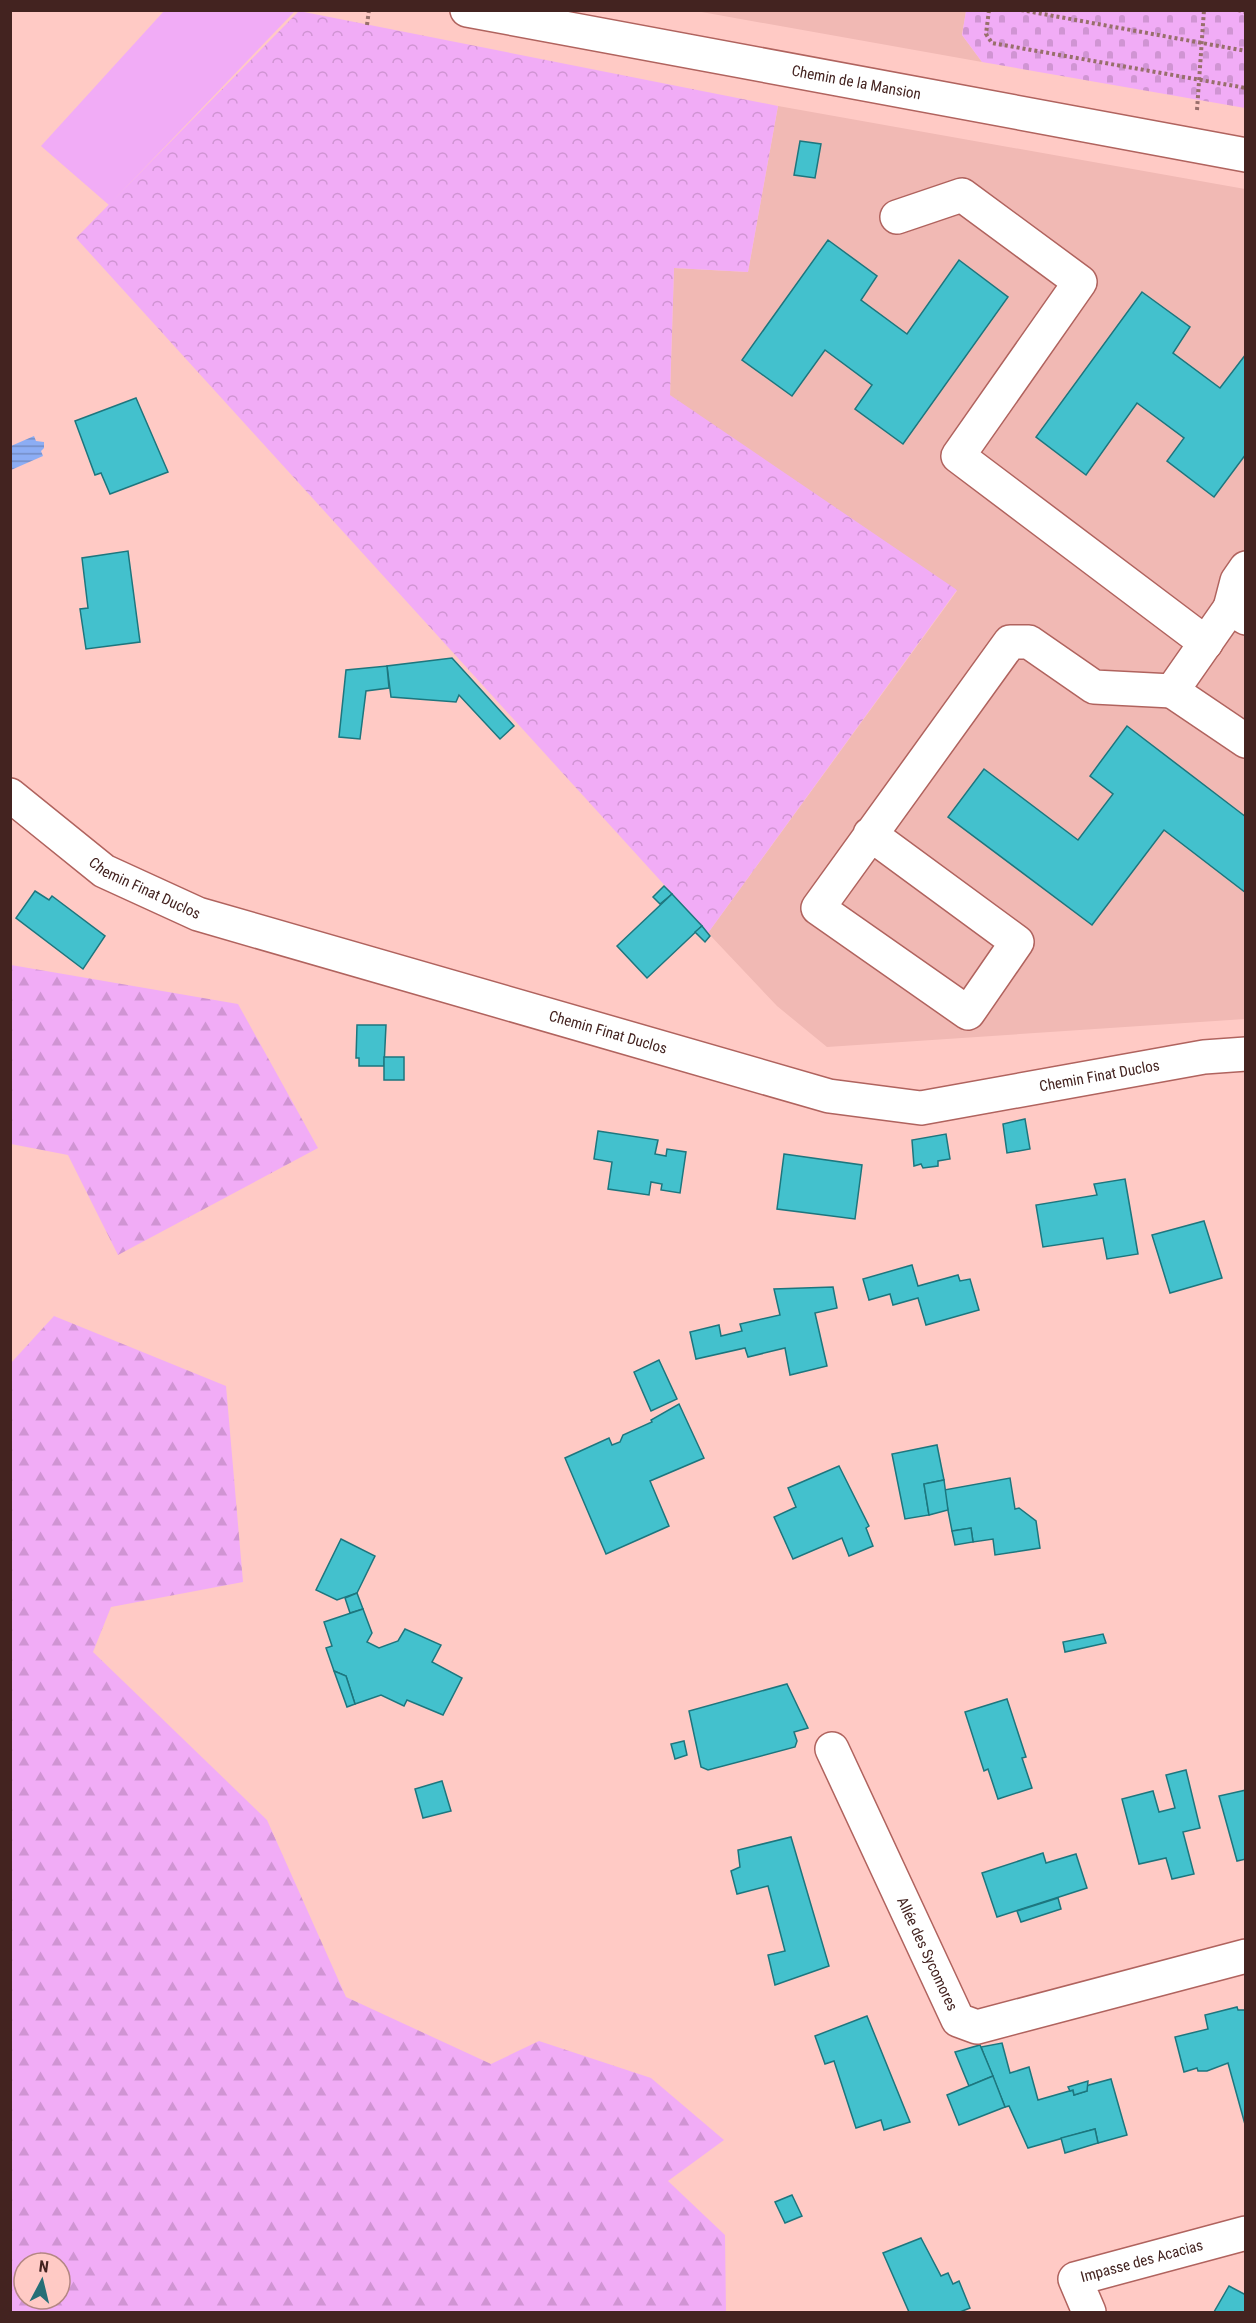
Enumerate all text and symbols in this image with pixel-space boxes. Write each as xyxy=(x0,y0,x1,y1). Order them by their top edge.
street label: Chemin de la Mansion xyxy=(790,62,922,103)
street label: Chemin Finat Duclos xyxy=(85,853,203,923)
street label: Chemin Finat Duclos xyxy=(547,1007,669,1058)
street label: Chemin Finat Duclos xyxy=(1038,1056,1161,1096)
street label: Allée des Sycomores xyxy=(893,1894,962,2014)
street label: Impasse des Acacias xyxy=(1079,2236,1205,2286)
north arrow xyxy=(12,2251,72,2311)
text: N xyxy=(38,2257,50,2277)

